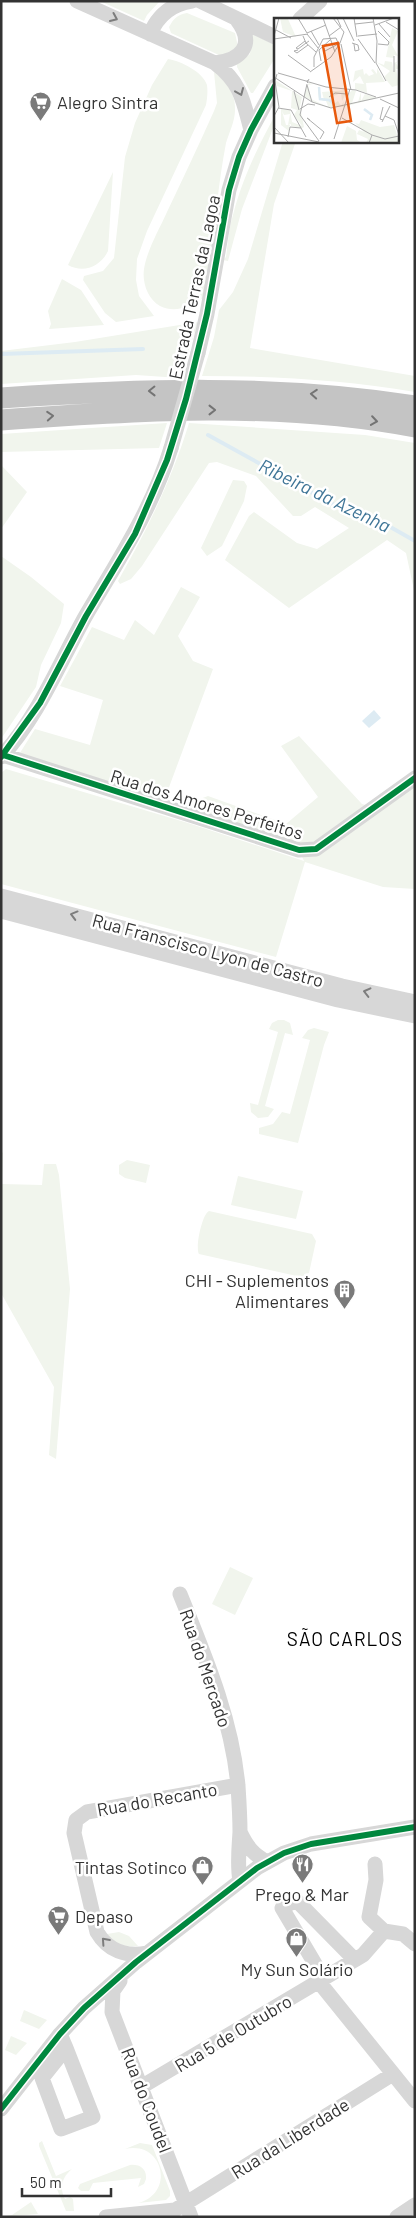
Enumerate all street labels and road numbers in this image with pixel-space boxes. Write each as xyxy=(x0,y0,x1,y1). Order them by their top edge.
street label: Estrada Terras da Lagoa xyxy=(164,193,224,381)
street label: Rua dos Amores Perfeitos xyxy=(108,764,306,844)
street label: Rua Franscisco Lyon de Castro xyxy=(90,909,326,991)
street label: Rua do Mercado xyxy=(175,1606,237,1730)
street label: Rua do Recanto xyxy=(95,1778,219,1820)
street label: Rua 5 de Outubro xyxy=(171,1989,295,2077)
street label: Rua do Coudel xyxy=(117,2044,177,2156)
street label: Rua da Liberdade xyxy=(227,2093,353,2183)

